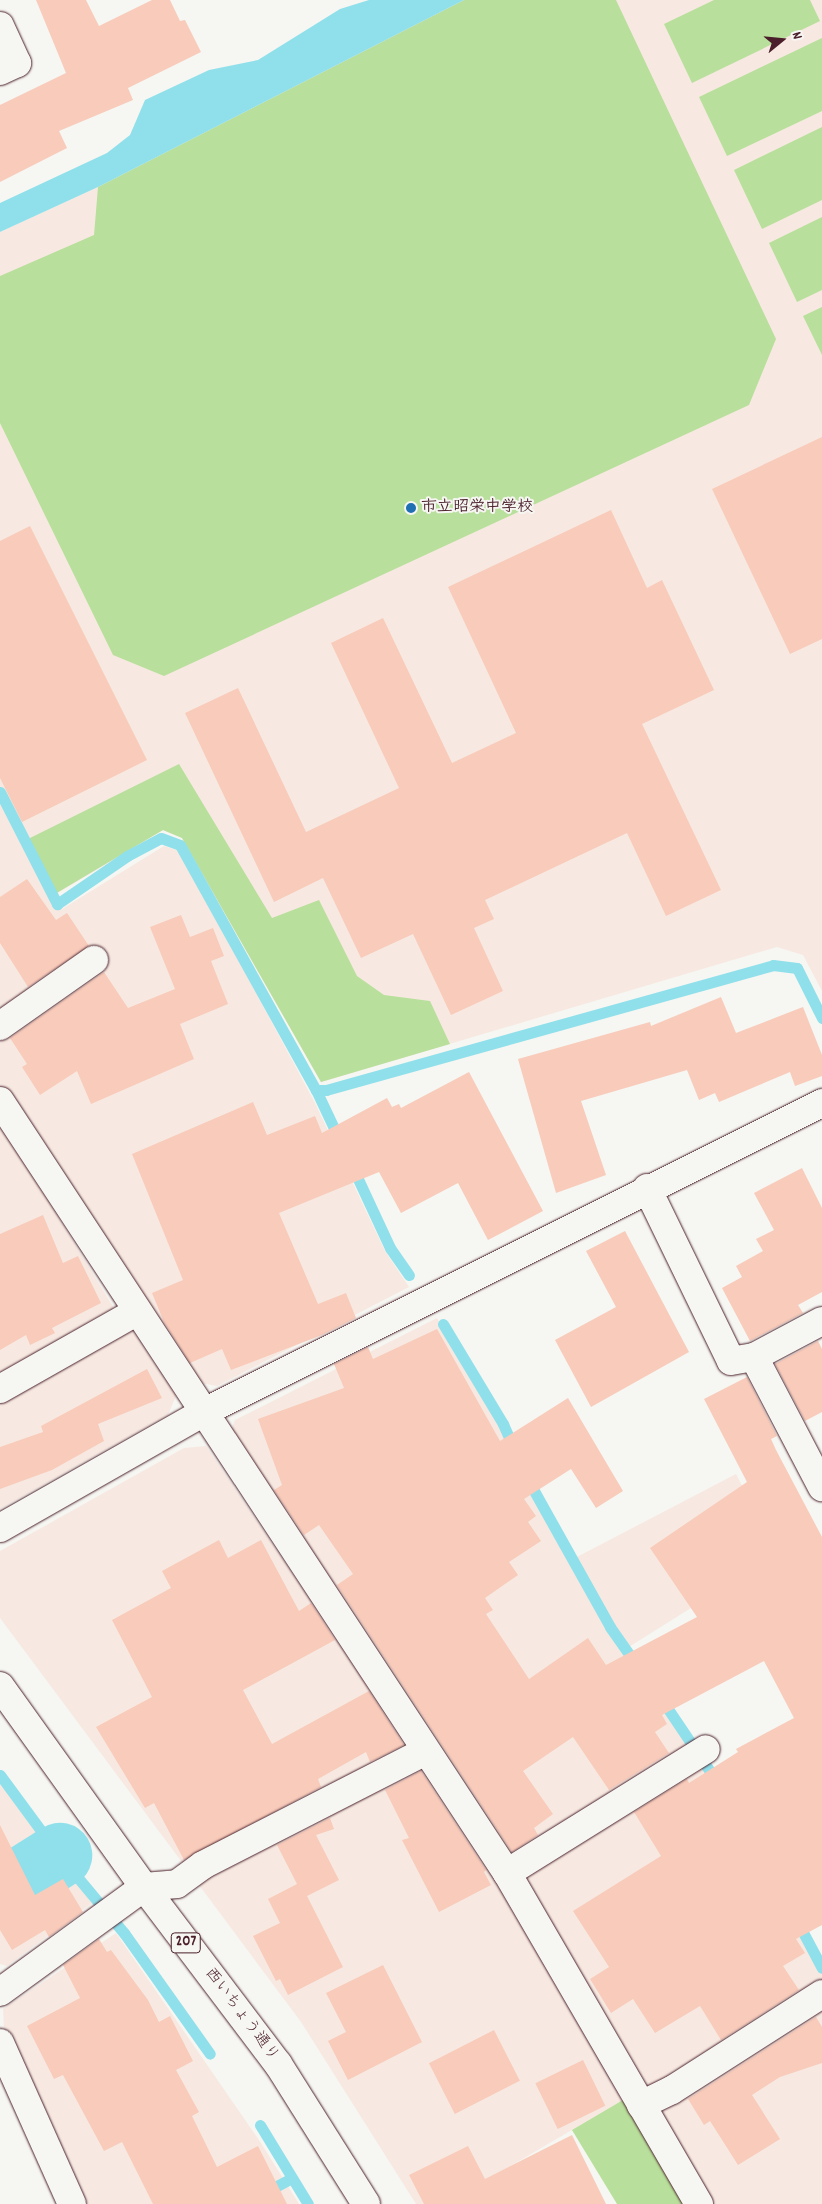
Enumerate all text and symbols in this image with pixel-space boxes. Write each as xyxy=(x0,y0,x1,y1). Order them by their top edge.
north arrow xyxy=(757,15,807,65)
text: N xyxy=(786,29,807,42)
place label: 市立昭栄中学校 xyxy=(421,498,533,518)
marker: 市立昭栄中学校 xyxy=(405,502,417,514)
road number: 207 xyxy=(170,1930,202,1956)
street label: 西いちょう通り xyxy=(200,1964,282,2066)

